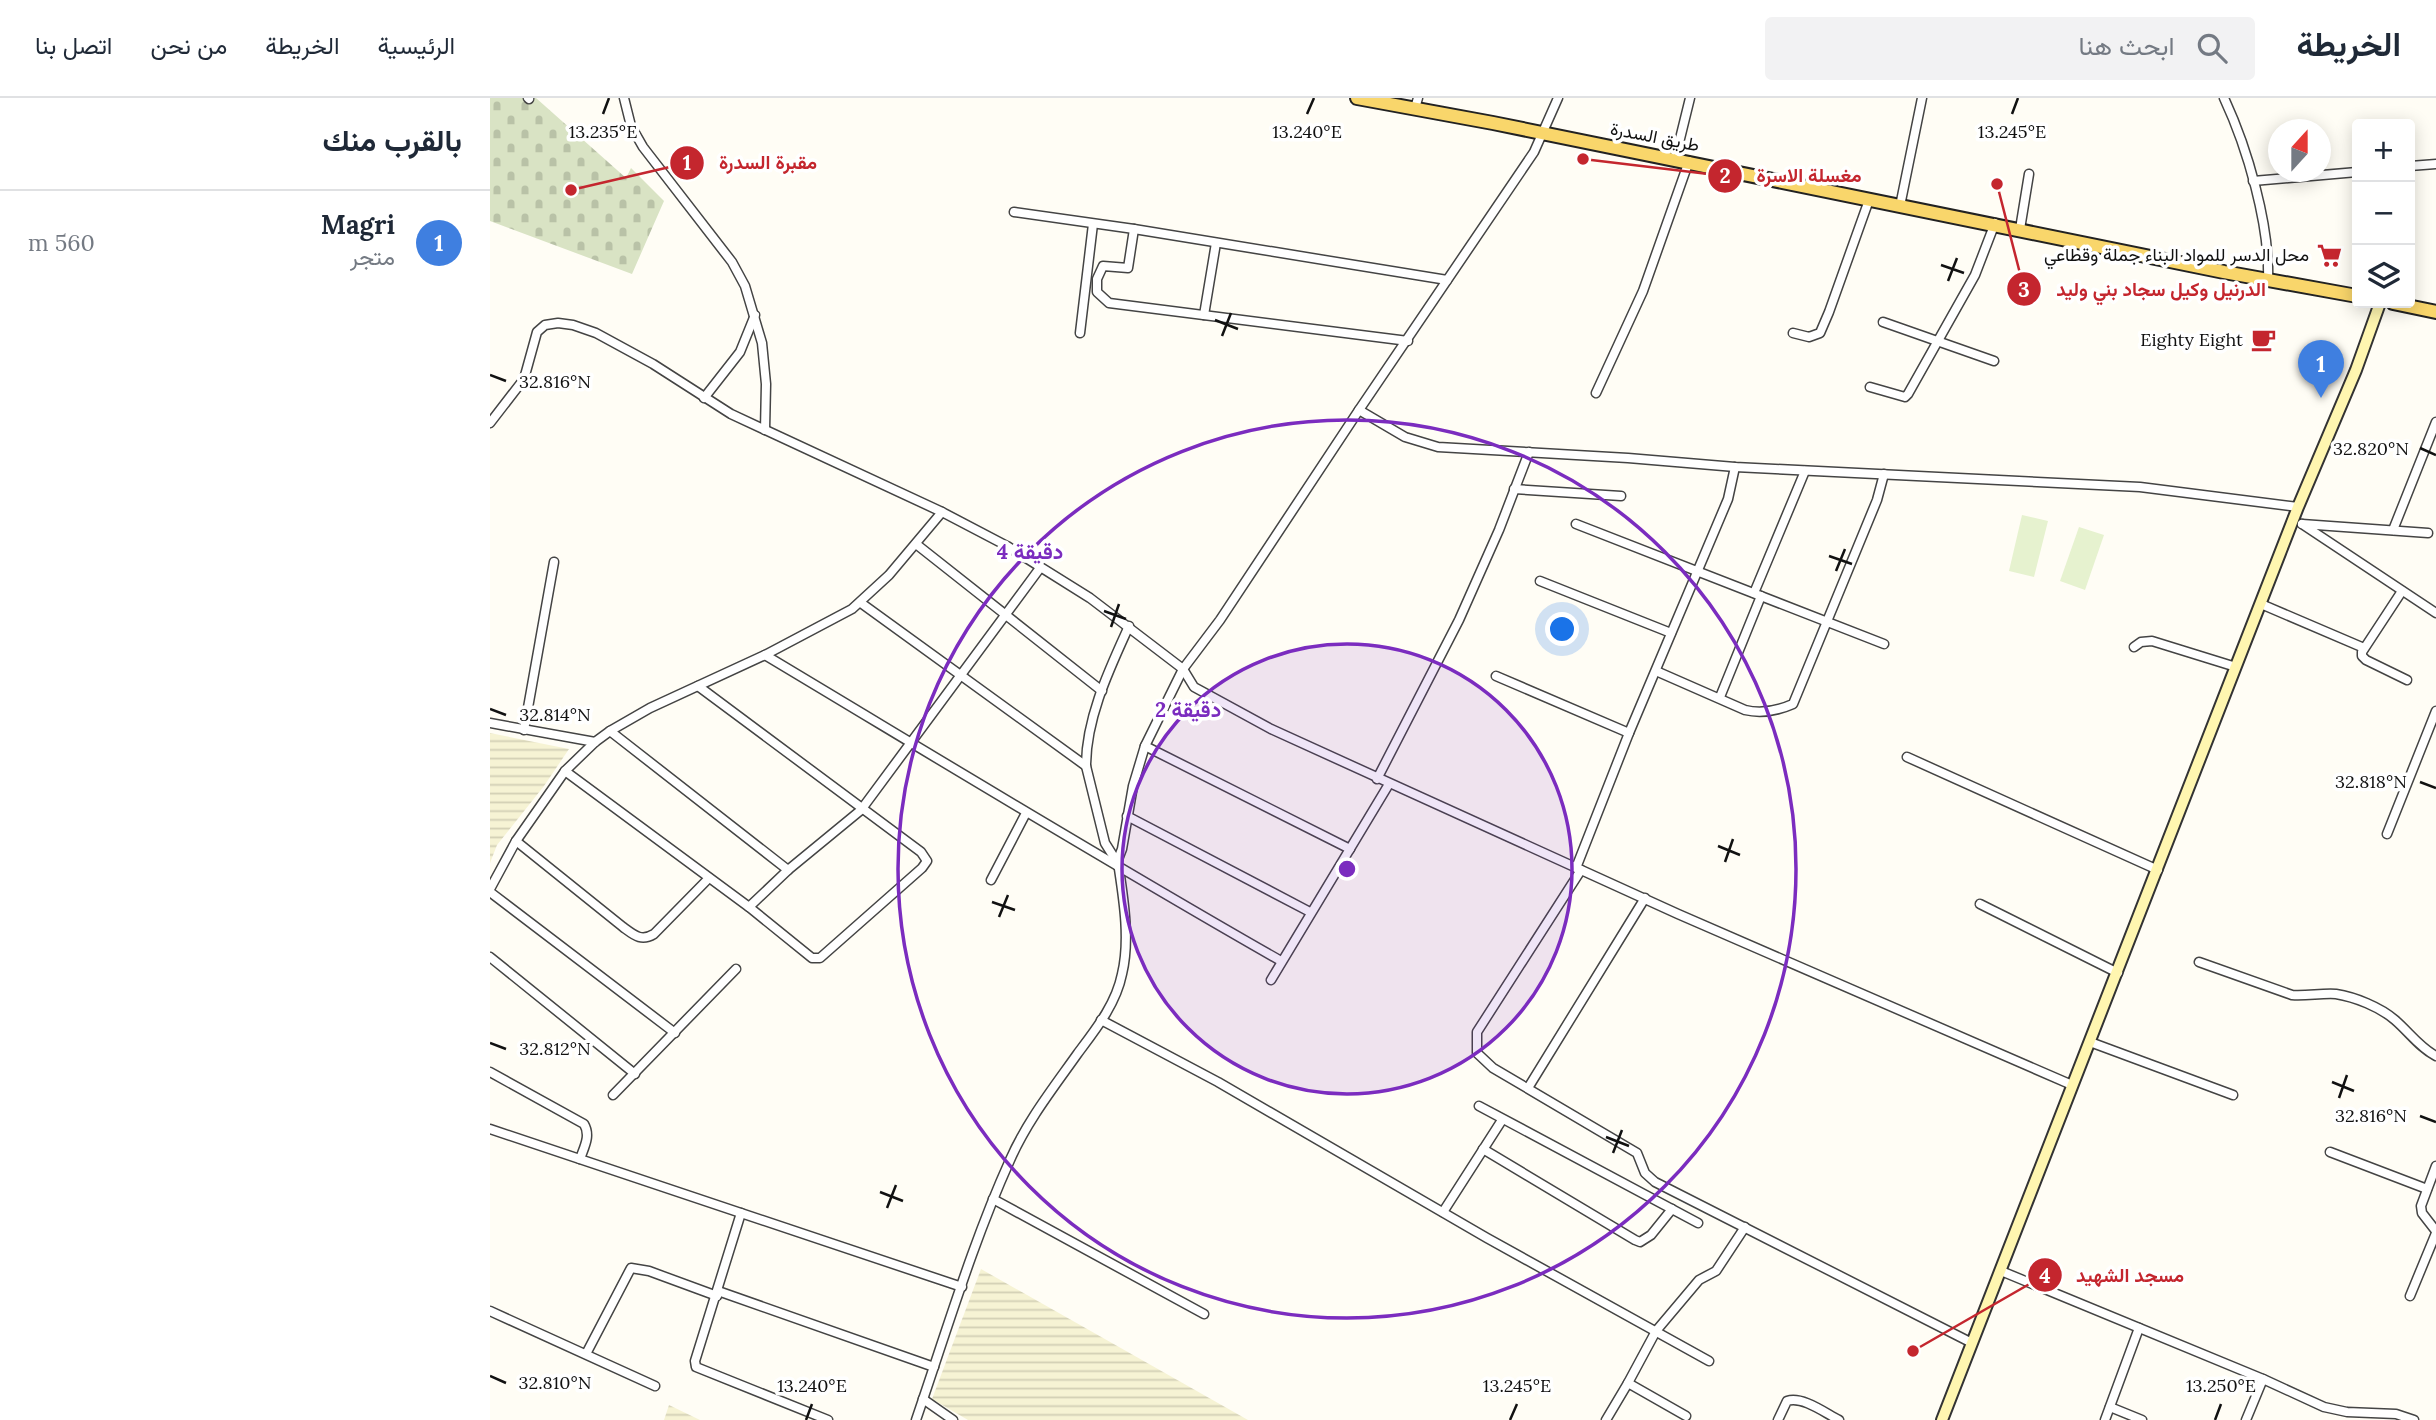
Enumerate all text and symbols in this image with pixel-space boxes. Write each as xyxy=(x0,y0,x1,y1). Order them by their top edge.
search box xyxy=(1765,17,2255,80)
text: الخريطة xyxy=(2297,23,2401,65)
text: ابحث هنا xyxy=(2078,29,2175,62)
icon: search xyxy=(2193,29,2231,67)
text: اتصل بنا xyxy=(35,30,112,61)
text: من نحن xyxy=(150,30,227,61)
text: الخريطة xyxy=(265,30,340,61)
text: الرئيسية xyxy=(378,30,455,61)
street label: طريق السدرة xyxy=(1609,117,1702,156)
north arrow xyxy=(2268,119,2331,182)
map controls xyxy=(2352,119,2415,308)
button: + xyxy=(2352,119,2415,182)
text: 13.235°E xyxy=(569,120,637,143)
text: 13.240°E xyxy=(1272,120,1342,143)
text: 13.245°E xyxy=(1978,120,2046,143)
text: بالقرب منك xyxy=(322,121,462,159)
callout: مقبرة السدرة xyxy=(670,143,831,183)
text: 1 xyxy=(683,149,691,176)
text: مقبرة السدرة xyxy=(719,150,817,175)
callout: مغسلة الاسرة xyxy=(1707,156,1875,196)
text: 2 xyxy=(1719,162,1731,189)
text: مغسلة الاسرة xyxy=(1757,163,1861,188)
button: − xyxy=(2352,182,2415,245)
text: Magri xyxy=(321,208,395,241)
text: 560 m xyxy=(28,228,95,257)
text: 1 xyxy=(434,228,444,257)
supermarket icon: محل الدسر للمواد البناء جملة وقطاعي xyxy=(2315,241,2343,269)
text: متجر xyxy=(350,242,395,271)
place label: محل الدسر للمواد البناء جملة وقطاعي xyxy=(2044,243,2309,270)
button: layers xyxy=(2352,245,2415,308)
callout: الدرنيل وكيل سجاد بني وليد xyxy=(2007,269,2279,309)
text: 3 xyxy=(2018,276,2030,303)
text: الدرنيل وكيل سجاد بني وليد xyxy=(2056,277,2266,306)
cafe icon: Eighty Eight xyxy=(2249,326,2277,354)
place label: Eighty Eight xyxy=(2140,328,2243,351)
pin: 1 xyxy=(2298,340,2344,398)
text: 32.816°N xyxy=(519,370,591,393)
text: 32.820°N xyxy=(2333,437,2409,460)
text: 4 دقيقة xyxy=(997,538,1063,565)
your location xyxy=(1545,612,1579,646)
text: 2 دقيقة xyxy=(1155,696,1221,723)
text: 32.814°N xyxy=(519,703,591,726)
text: 32.818°N xyxy=(2335,770,2407,793)
centre of rings xyxy=(1335,857,1359,881)
text: 32.812°N xyxy=(519,1037,591,1060)
text: 32.816°N xyxy=(2335,1104,2407,1127)
callout: مسجد الشهيد xyxy=(2027,1255,2198,1295)
text: 4 xyxy=(2039,1262,2051,1289)
text: مسجد الشهيد xyxy=(2076,1263,2184,1287)
text: 32.810°N xyxy=(519,1371,591,1394)
text: 13.240°E xyxy=(777,1374,847,1397)
text: 13.245°E xyxy=(1483,1374,1551,1397)
text: 13.250°E xyxy=(2186,1374,2256,1397)

